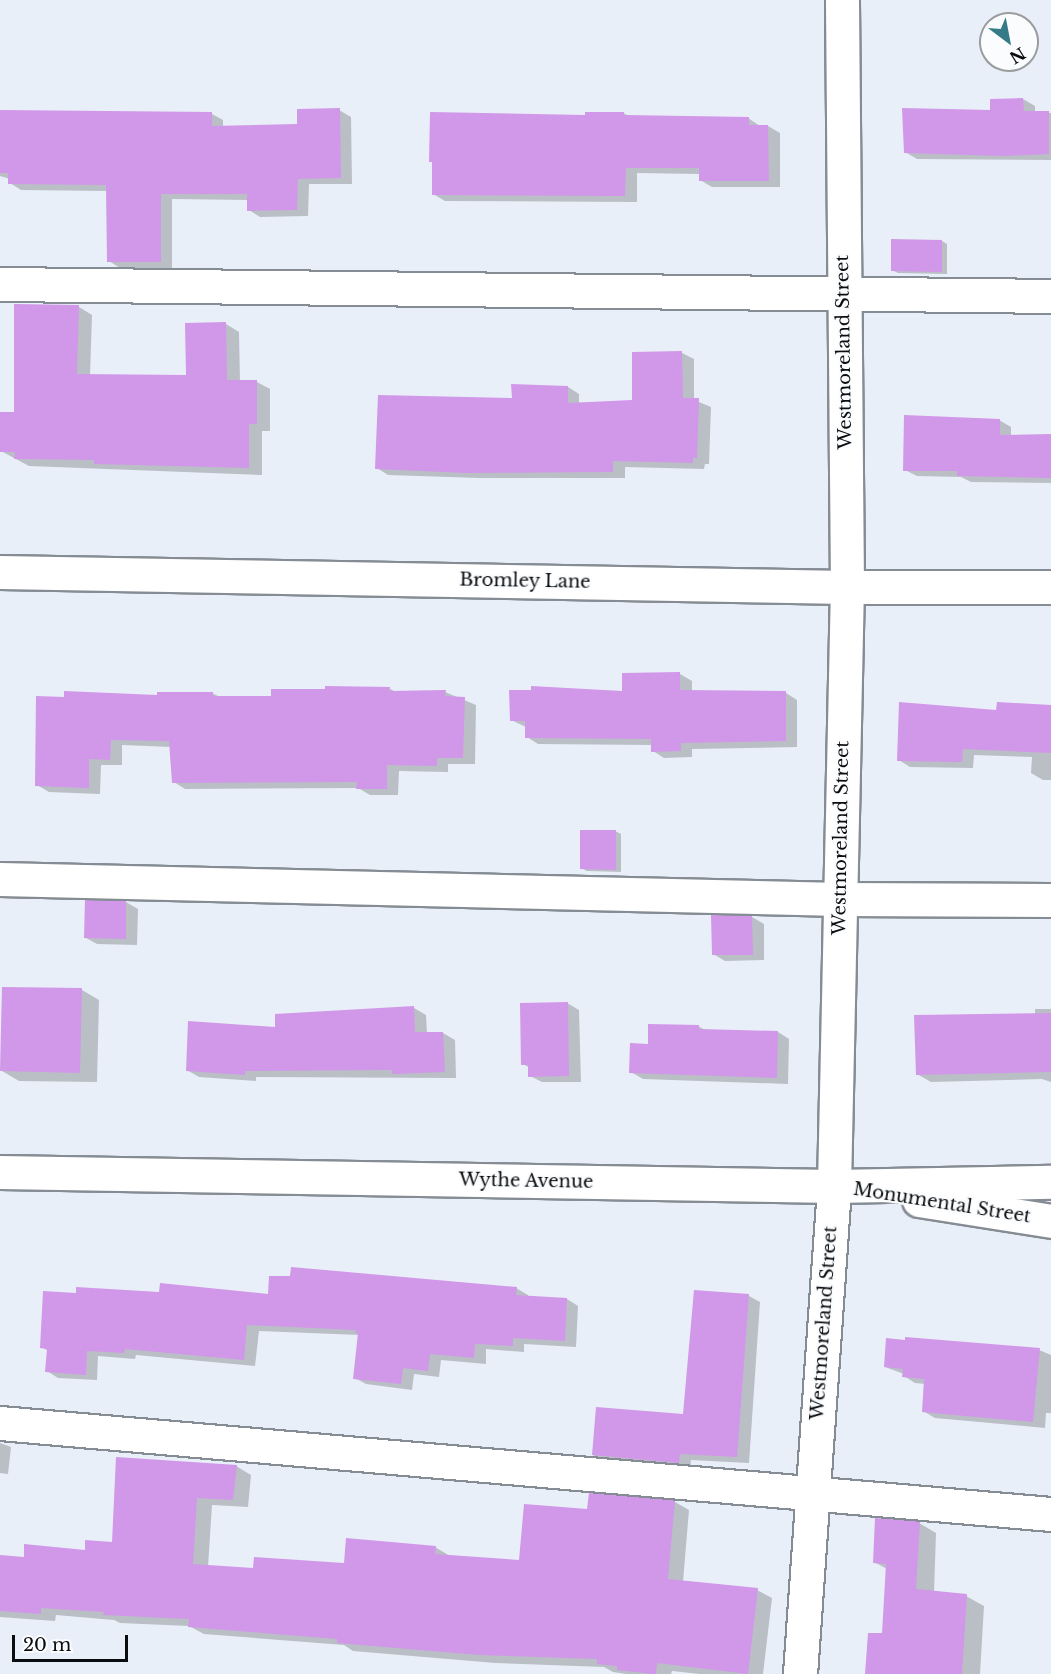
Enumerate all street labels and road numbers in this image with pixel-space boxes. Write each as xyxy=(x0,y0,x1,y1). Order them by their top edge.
street label: Westmoreland Street xyxy=(832,255,856,449)
street label: Bromley Lane xyxy=(459,569,591,593)
street label: Westmoreland Street xyxy=(829,741,853,935)
street label: Wythe Avenue xyxy=(458,1169,594,1193)
street label: Monumental Street xyxy=(852,1178,1032,1228)
street label: Westmoreland Street xyxy=(806,1225,842,1421)

